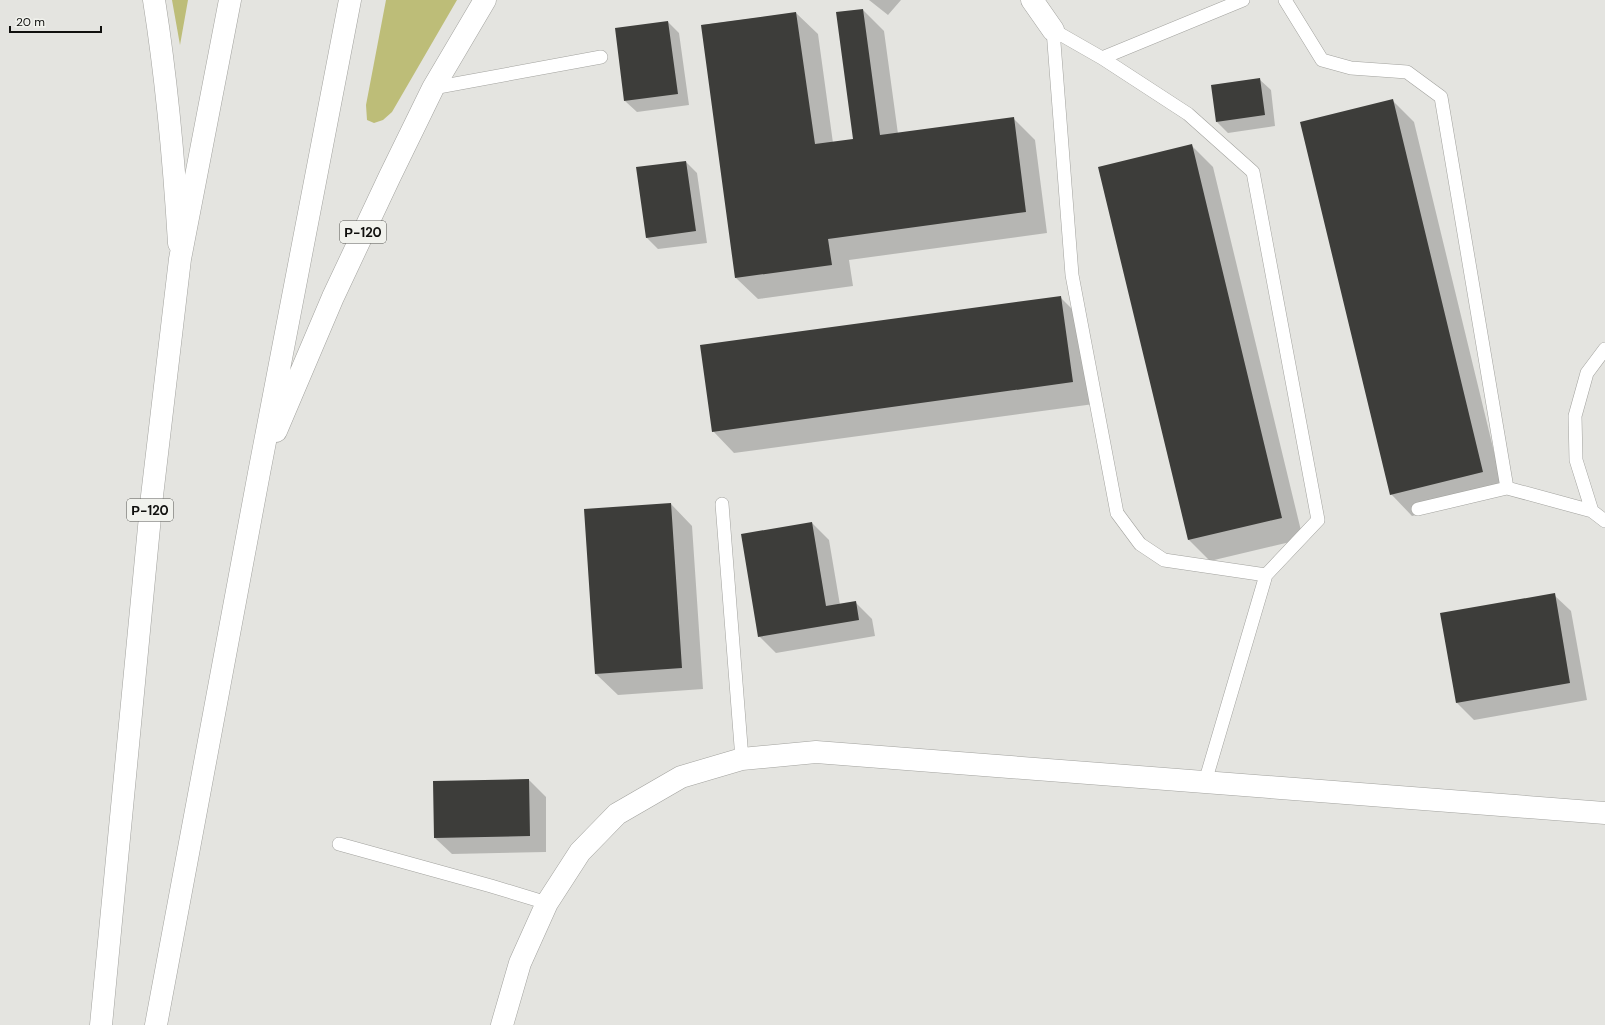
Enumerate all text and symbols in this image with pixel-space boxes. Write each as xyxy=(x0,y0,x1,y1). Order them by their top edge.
scale bar xyxy=(10,8,101,34)
text: 20 m xyxy=(16,14,45,30)
road number: Р-120 xyxy=(340,221,386,243)
road number: Р-120 xyxy=(127,499,173,521)

